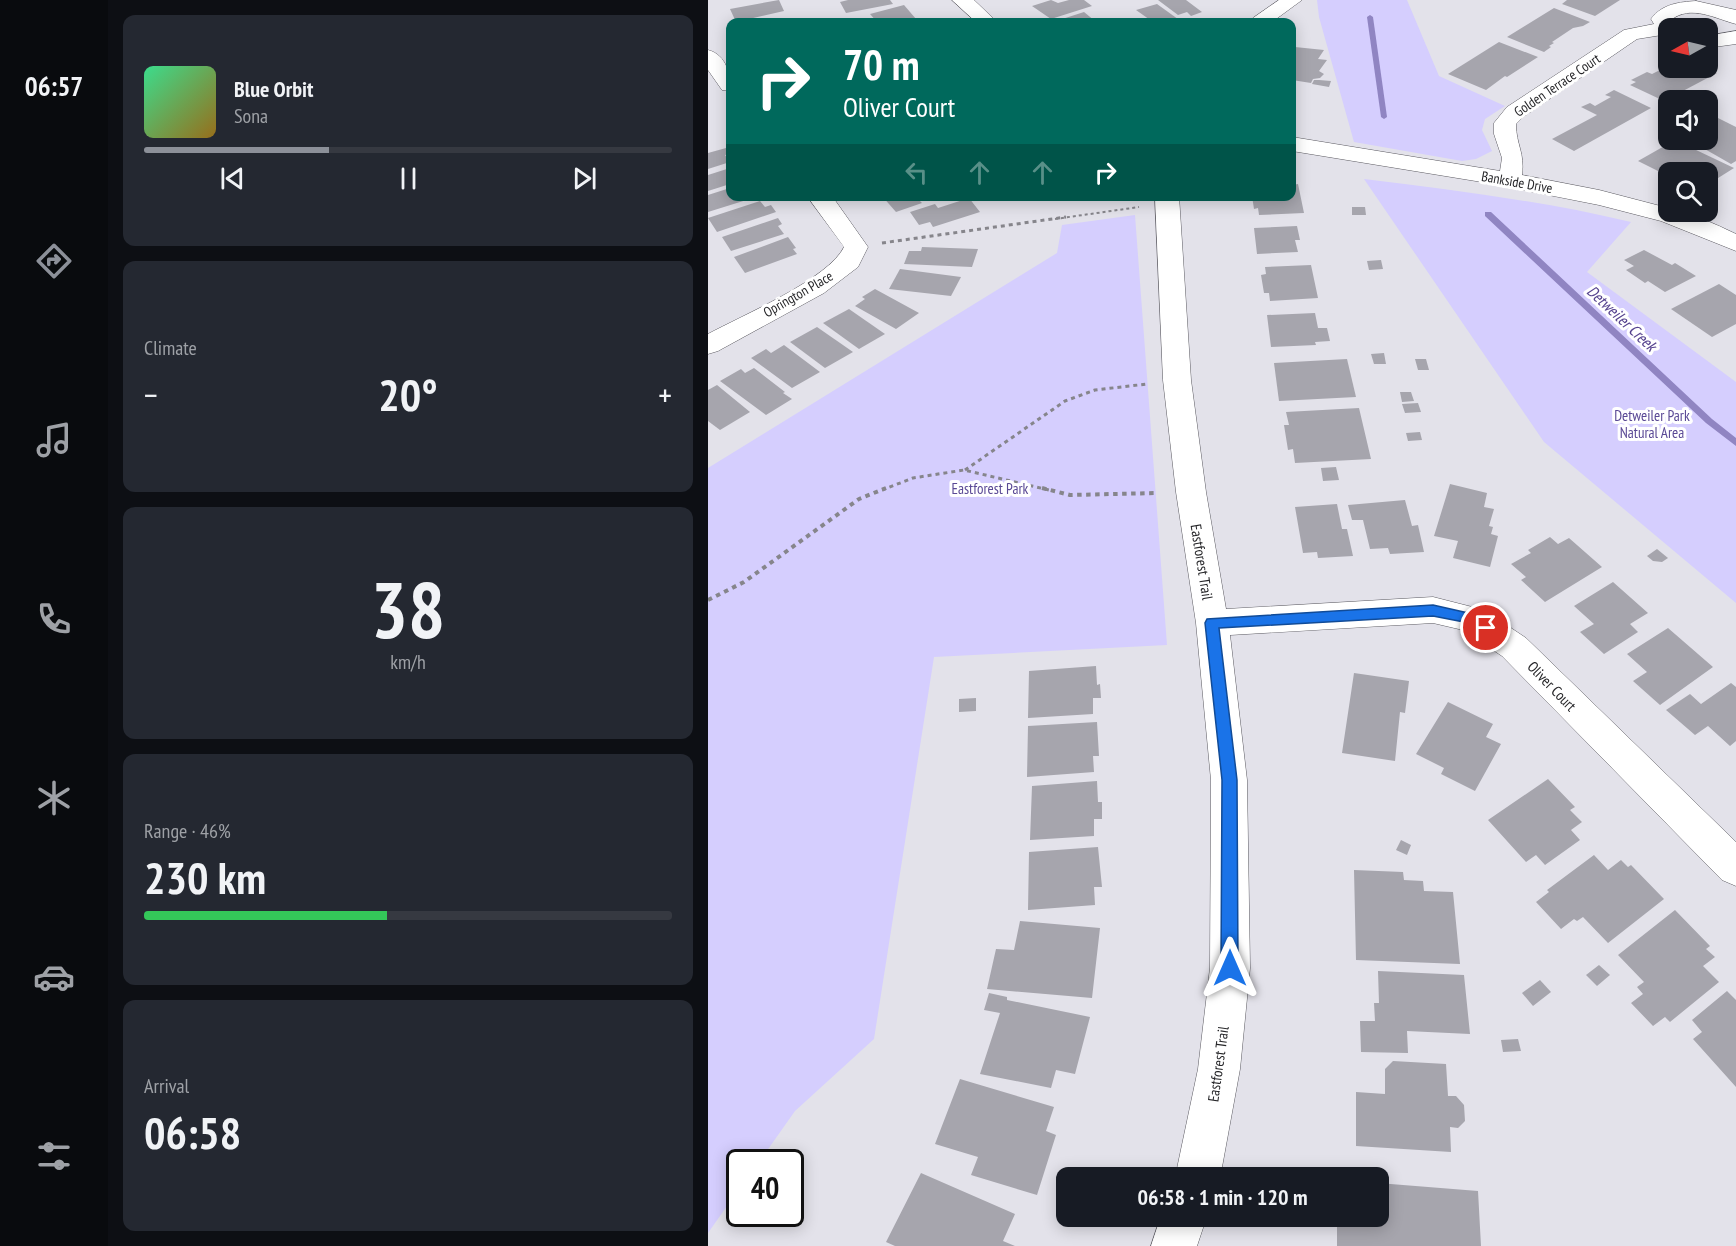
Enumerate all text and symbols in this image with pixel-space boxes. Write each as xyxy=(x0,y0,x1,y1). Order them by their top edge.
north arrow xyxy=(1658,18,1718,78)
map controls xyxy=(1658,18,1718,222)
text: 70 m xyxy=(843,37,920,92)
icon: right xyxy=(744,42,822,120)
street label: Golden Terrace Court xyxy=(1510,49,1604,121)
text: 06:57 xyxy=(25,69,83,103)
text: Blue Orbit xyxy=(234,75,313,103)
text: Oliver Court xyxy=(843,90,955,124)
button: sound xyxy=(1658,90,1718,150)
text: Sona xyxy=(234,103,268,129)
icon: left xyxy=(900,156,933,189)
icon: ahead xyxy=(963,156,996,189)
icon: ahead xyxy=(1026,156,1059,189)
icon: right xyxy=(1089,156,1122,189)
icon: previous xyxy=(216,162,249,195)
icon: pause xyxy=(392,162,425,195)
icon: next xyxy=(568,162,601,195)
button: search xyxy=(1658,162,1718,222)
street label: Bankside Drive xyxy=(1480,167,1554,197)
icon: directions xyxy=(33,240,75,282)
street label: Oprington Place xyxy=(760,267,836,321)
water label: Detweiler Creek xyxy=(1583,281,1662,356)
text: Climate xyxy=(144,335,197,361)
text: 20° xyxy=(378,365,438,423)
text: − xyxy=(144,373,158,416)
text: + xyxy=(658,373,672,416)
park label: Detweiler Park Natural Area xyxy=(1614,406,1690,442)
icon: music xyxy=(33,419,75,461)
park label: Eastforest Park xyxy=(952,479,1029,498)
street label: Eastforest Trail xyxy=(1187,523,1217,602)
text: 38 xyxy=(371,559,445,660)
icon: phone xyxy=(33,598,75,640)
pin xyxy=(1460,602,1511,653)
icon: arrive xyxy=(1469,611,1502,644)
text: km/h xyxy=(390,649,426,675)
street label: Oliver Court xyxy=(1524,657,1580,715)
icon: climate xyxy=(33,777,75,819)
text: Range · 46% xyxy=(144,818,231,844)
text: 230 km xyxy=(144,848,266,906)
position arrow xyxy=(1198,936,1262,1000)
icon: car xyxy=(33,956,75,998)
street label: Eastforest Trail xyxy=(1203,1024,1233,1103)
text: Arrival xyxy=(144,1073,189,1099)
text: 06:58 xyxy=(144,1103,241,1161)
icon: filters xyxy=(33,1135,75,1177)
speed limit sign: 40 xyxy=(726,1149,804,1227)
text: 06:58 · 1 min · 120 m xyxy=(1137,1183,1308,1211)

